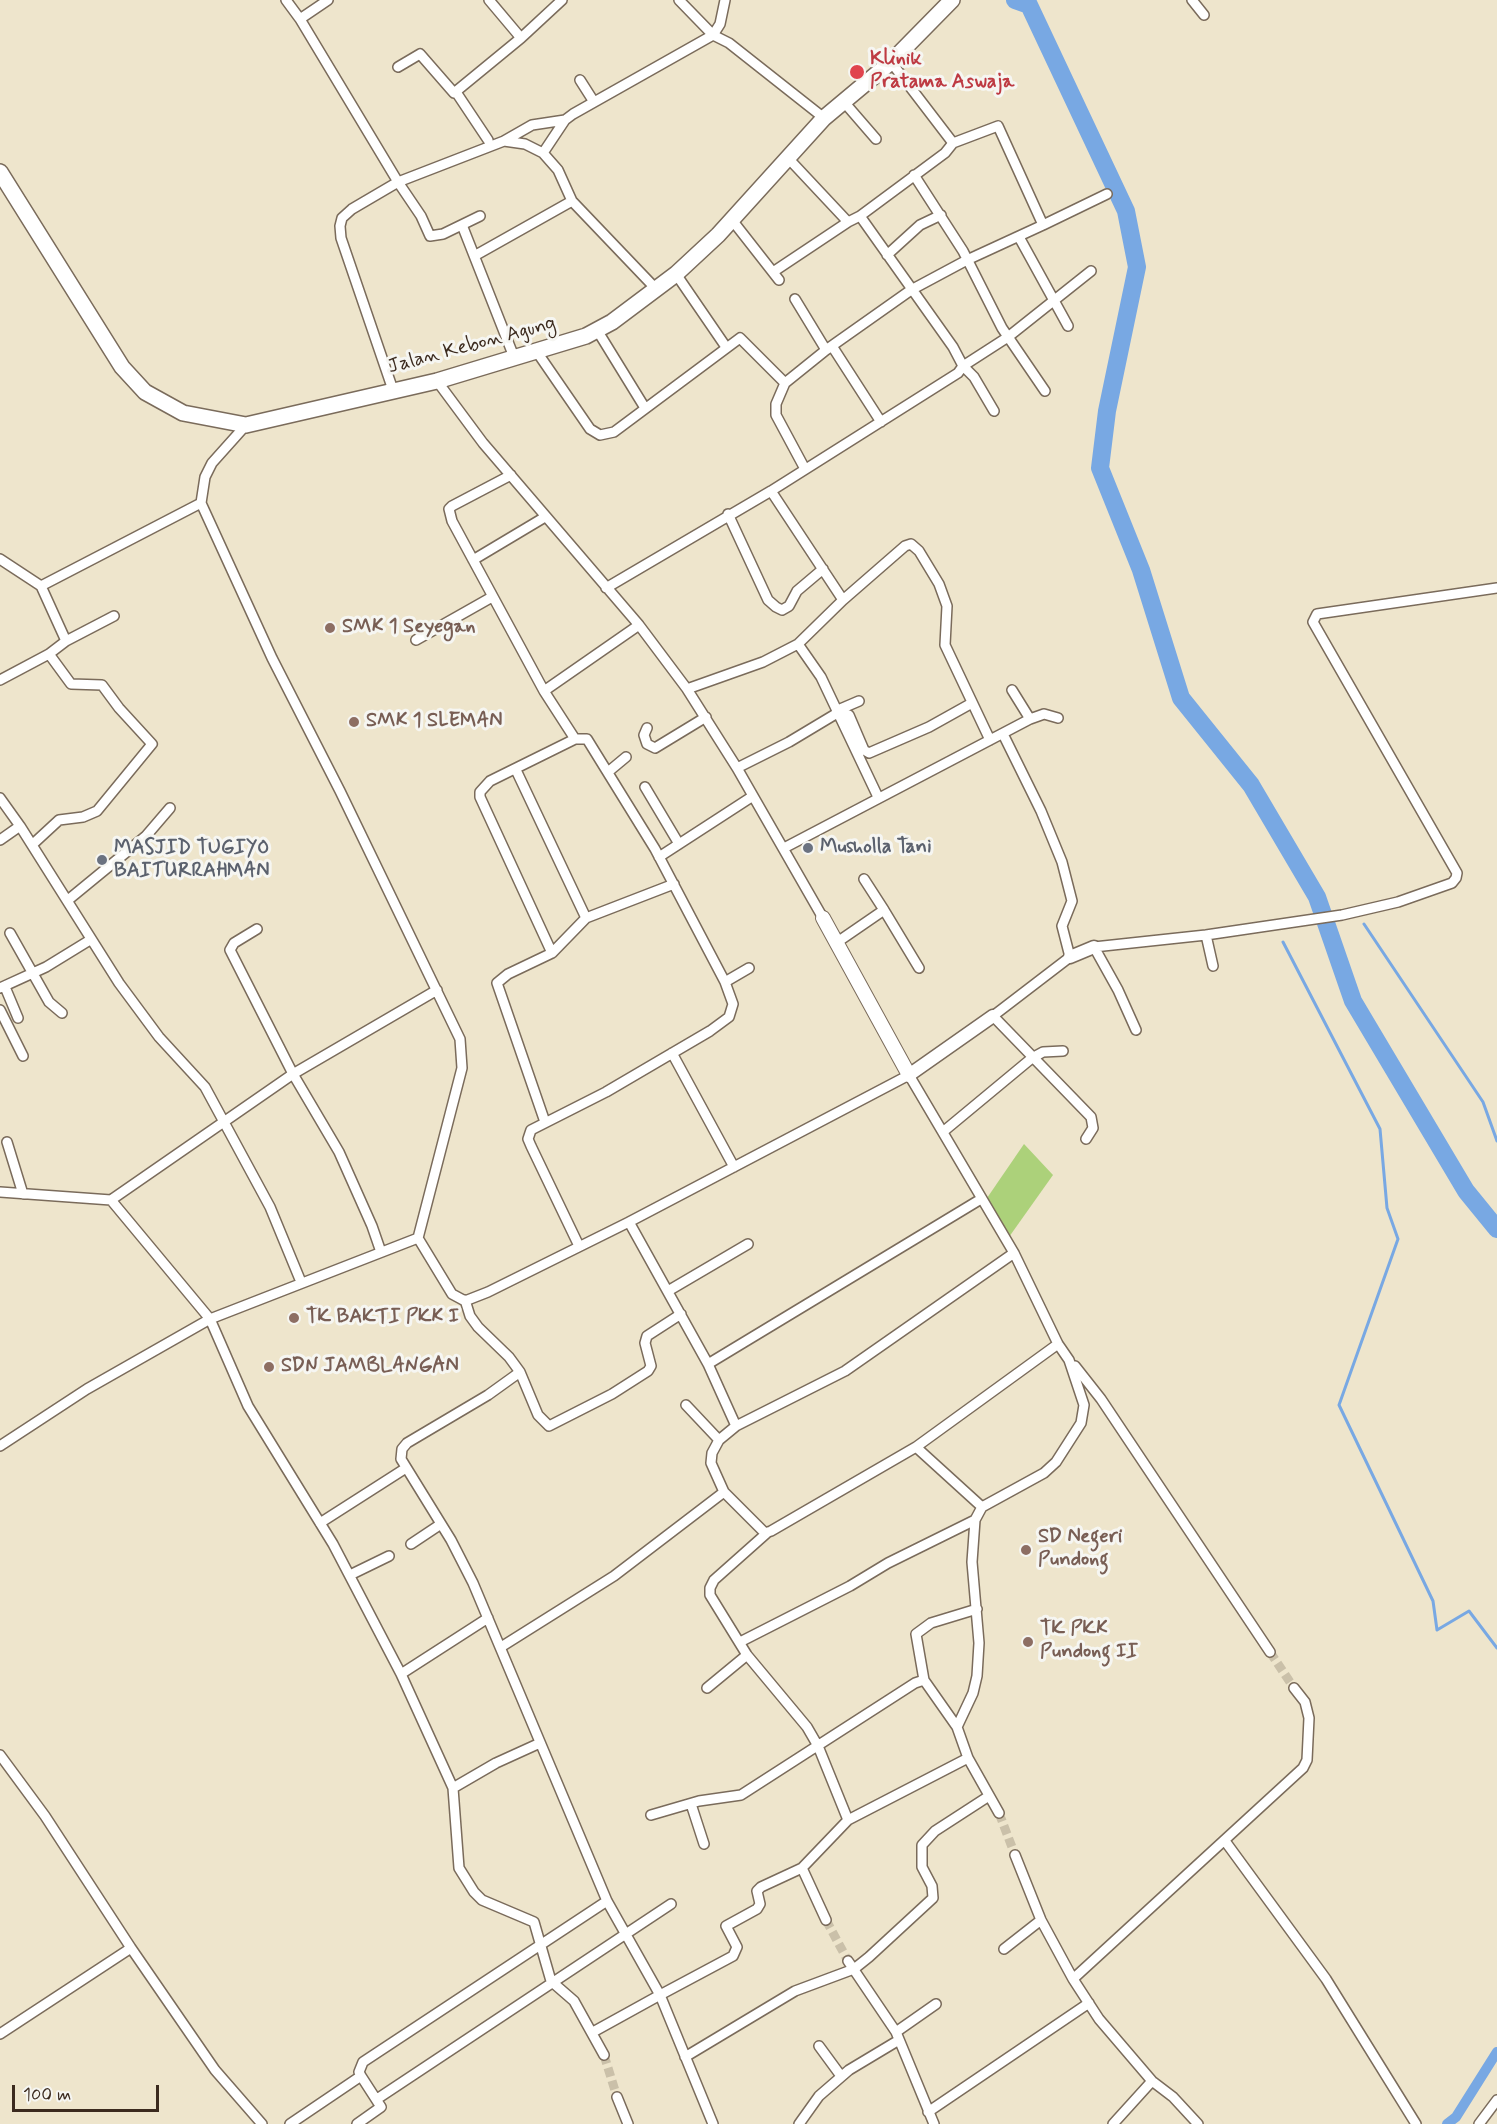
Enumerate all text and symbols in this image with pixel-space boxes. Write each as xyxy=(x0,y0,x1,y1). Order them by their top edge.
place label: Klinik Pratama Aswaja xyxy=(870,48,1014,95)
marker: Klinik Pratama Aswaja xyxy=(848,63,866,81)
street label: Jalan Kebon Agung xyxy=(386,312,558,380)
place label: SMK 1 Seyegan xyxy=(342,616,476,640)
marker: SMK 1 Seyegan xyxy=(323,621,337,635)
place label: SMK 1 SLEMAN xyxy=(366,710,503,734)
marker: SMK 1 SLEMAN xyxy=(347,715,361,729)
place label: Musholla Tani xyxy=(820,836,932,860)
place label: MASJID TUGIYO BAITURRAHMAN xyxy=(114,837,270,884)
marker: Musholla Tani xyxy=(801,841,815,855)
marker: MASJID TUGIYO BAITURRAHMAN xyxy=(95,853,109,867)
place label: TK BAKTI PKK I xyxy=(306,1306,459,1330)
marker: TK BAKTI PKK I xyxy=(287,1311,301,1325)
place label: SDN JAMBLANGAN xyxy=(281,1355,459,1379)
marker: SDN JAMBLANGAN xyxy=(262,1360,276,1374)
place label: SD Negeri Pundong xyxy=(1038,1526,1122,1573)
marker: SD Negeri Pundong xyxy=(1019,1543,1033,1557)
place label: TK PKK Pundong II xyxy=(1040,1618,1138,1665)
marker: TK PKK Pundong II xyxy=(1021,1635,1035,1649)
scale bar xyxy=(15,2073,162,2111)
text: 100 m xyxy=(23,2083,71,2107)

